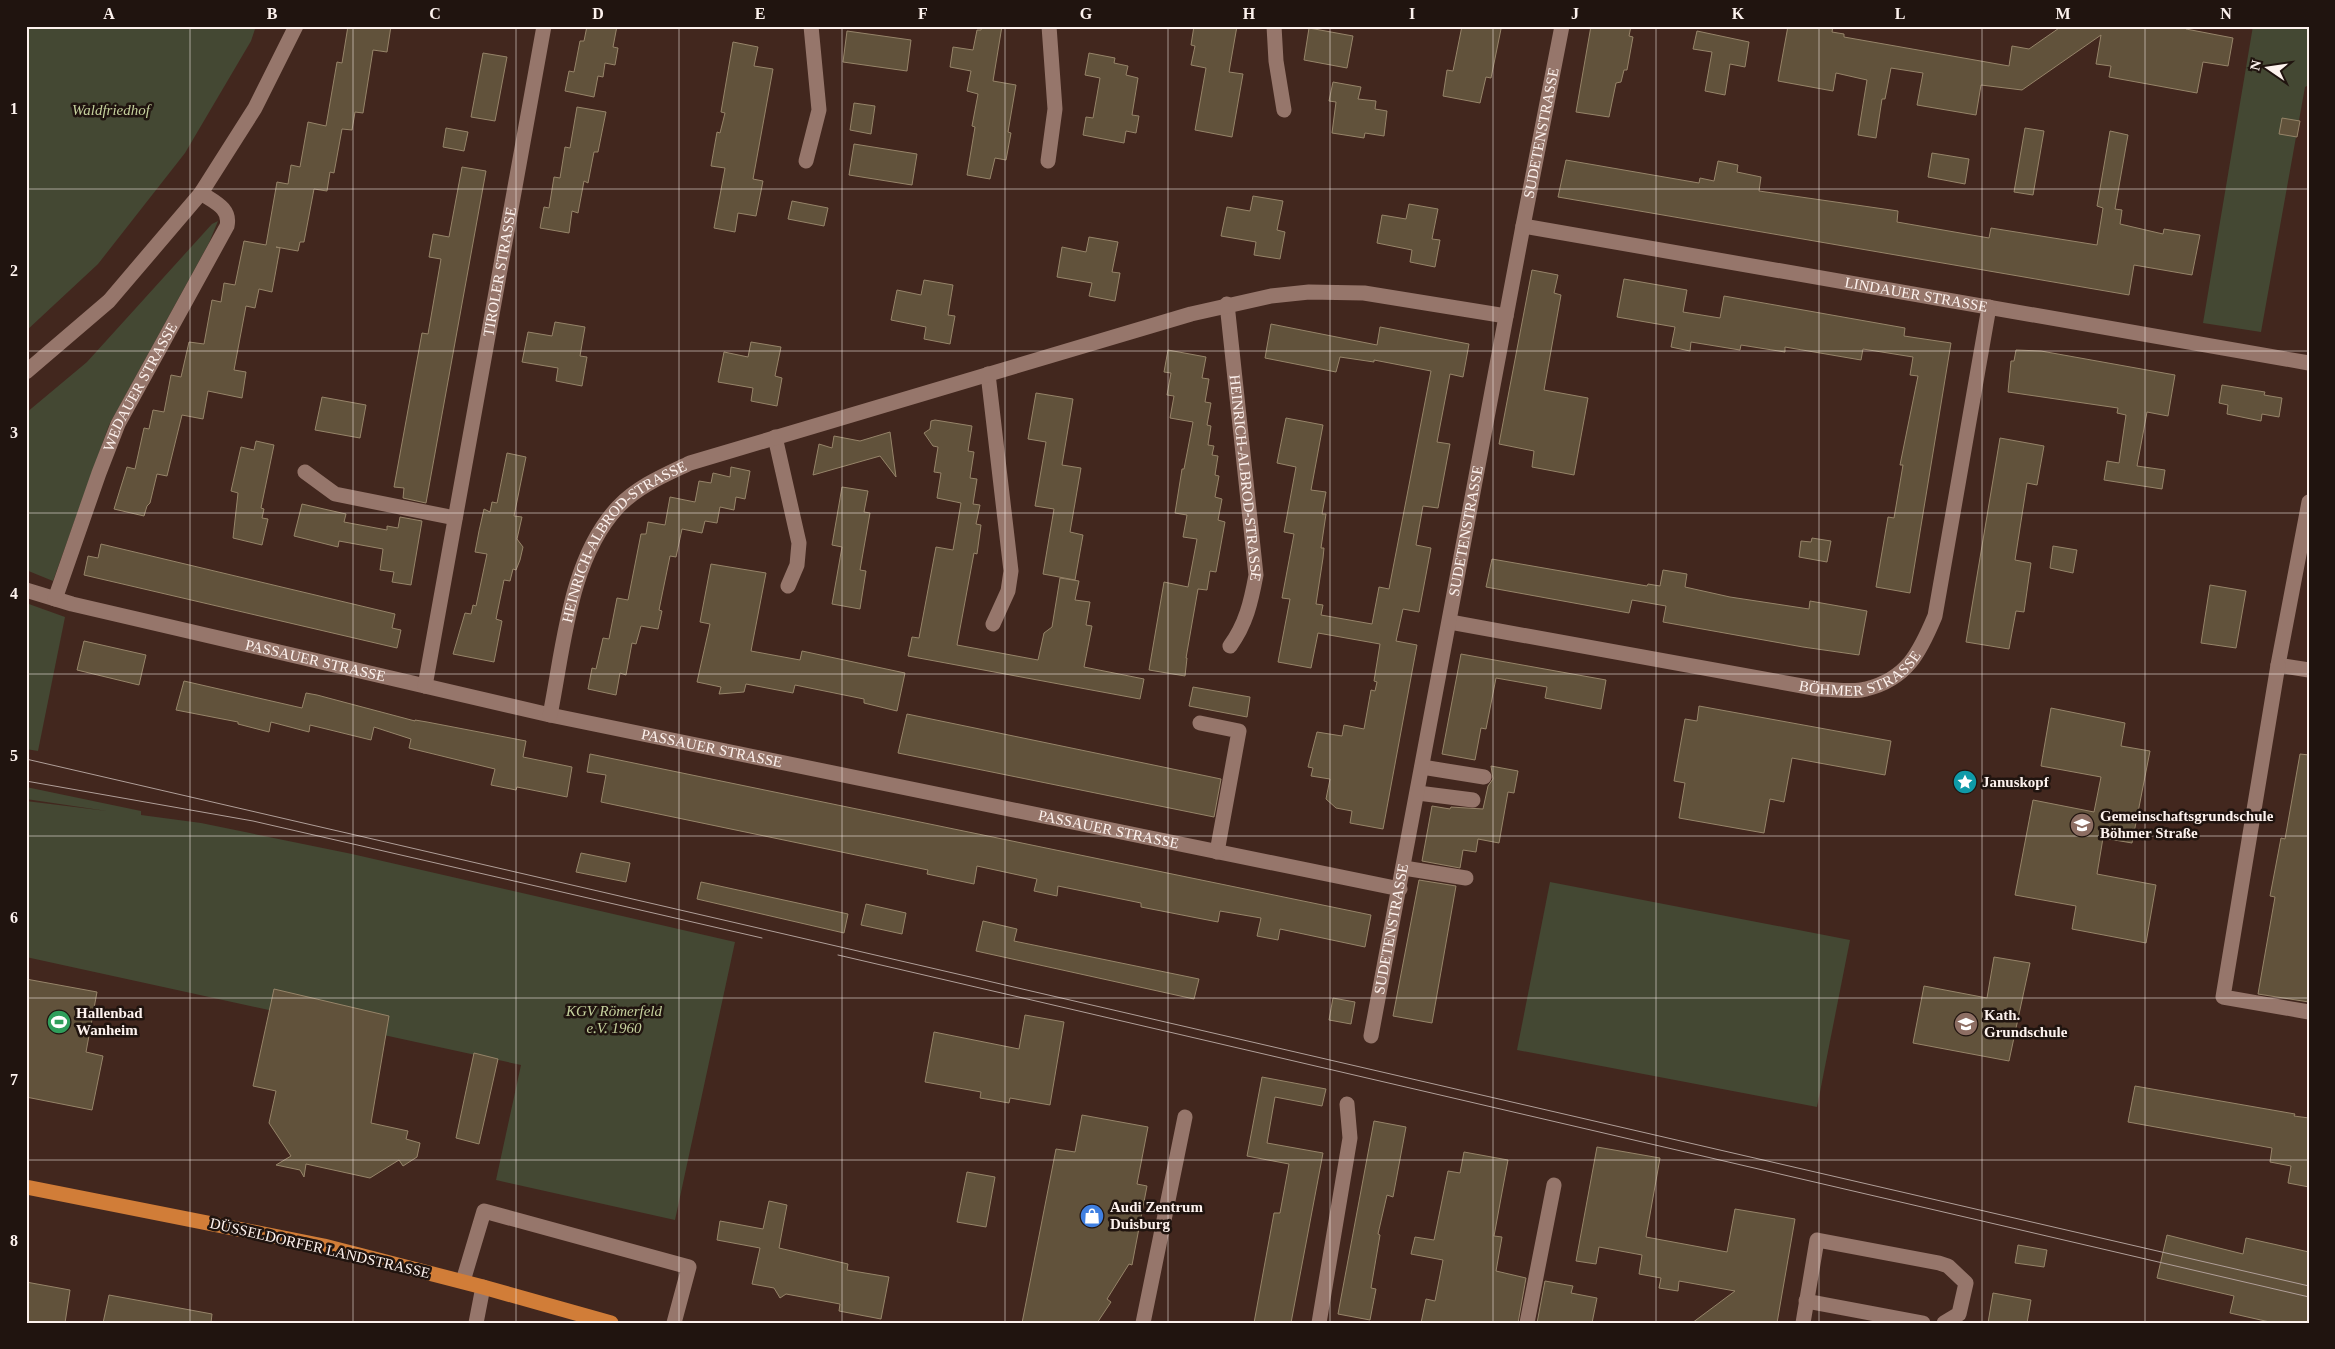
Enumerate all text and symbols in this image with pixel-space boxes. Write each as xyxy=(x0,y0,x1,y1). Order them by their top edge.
text: A xyxy=(103,5,115,22)
text: B xyxy=(267,5,278,22)
text: C xyxy=(429,5,441,22)
text: D xyxy=(592,5,604,22)
text: E xyxy=(755,5,765,22)
text: F xyxy=(918,5,928,22)
text: G xyxy=(1080,5,1093,22)
text: H xyxy=(1243,5,1256,22)
text: I xyxy=(1409,5,1415,22)
text: J xyxy=(1571,5,1579,22)
text: K xyxy=(1732,5,1745,22)
text: L xyxy=(1895,5,1905,22)
text: M xyxy=(2055,5,2071,22)
text: N xyxy=(2220,5,2232,22)
north arrow xyxy=(2242,42,2292,92)
text: N xyxy=(2247,59,2264,72)
street label: SUDETENSTRASSE xyxy=(1521,66,1562,200)
text: 1 xyxy=(10,100,18,117)
park label: Waldfriedhof xyxy=(72,102,152,118)
street label: TIROLER STRASSE xyxy=(480,206,519,338)
text: 2 xyxy=(10,262,18,279)
street label: LINDAUER STRASSE xyxy=(1843,274,1989,315)
street label: WEDAUER STRASSE xyxy=(100,320,180,454)
street label: HEINRICH-ALBROD-STRASSE xyxy=(1227,374,1264,583)
text: 3 xyxy=(10,424,18,441)
street label: HEINRICH-ALBROD-STRASSE xyxy=(559,458,689,624)
street label: SUDETENSTRASSE xyxy=(1446,464,1486,597)
text: 4 xyxy=(10,585,18,602)
street label: PASSAUER STRASSE xyxy=(244,637,387,685)
street label: BÖHMER STRASSE xyxy=(1798,648,1924,699)
street label: PASSAUER STRASSE xyxy=(640,726,784,770)
text: 5 xyxy=(10,747,18,764)
place icon: Januskopf xyxy=(1952,769,1978,795)
place label: Januskopf xyxy=(1982,774,2050,790)
street label: PASSAUER STRASSE xyxy=(1037,807,1180,852)
place label: Gemeinschaftsgrundschule Böhmer Straße xyxy=(2100,808,2274,841)
school or university icon: Gemeinschaftsgrundschule Böhmer Straße xyxy=(2069,812,2095,838)
street label: SUDETENSTRASSE xyxy=(1371,862,1411,996)
text: 6 xyxy=(10,909,18,926)
park label: KGV Römerfeld e.V. 1960 xyxy=(565,1003,662,1036)
place label: Hallenbad Wanheim xyxy=(76,1005,143,1038)
place label: Kath. Grundschule xyxy=(1984,1007,2068,1040)
sports icon: Hallenbad Wanheim xyxy=(46,1009,72,1035)
school or university icon: Kath. Grundschule xyxy=(1953,1011,1979,1037)
text: 7 xyxy=(10,1071,18,1088)
place label: Audi Zentrum Duisburg xyxy=(1110,1199,1203,1232)
shop icon: Audi Zentrum Duisburg xyxy=(1079,1203,1105,1229)
street label: DÜSSELDORFER LANDSTRASSE xyxy=(208,1215,432,1281)
text: 8 xyxy=(10,1232,18,1249)

